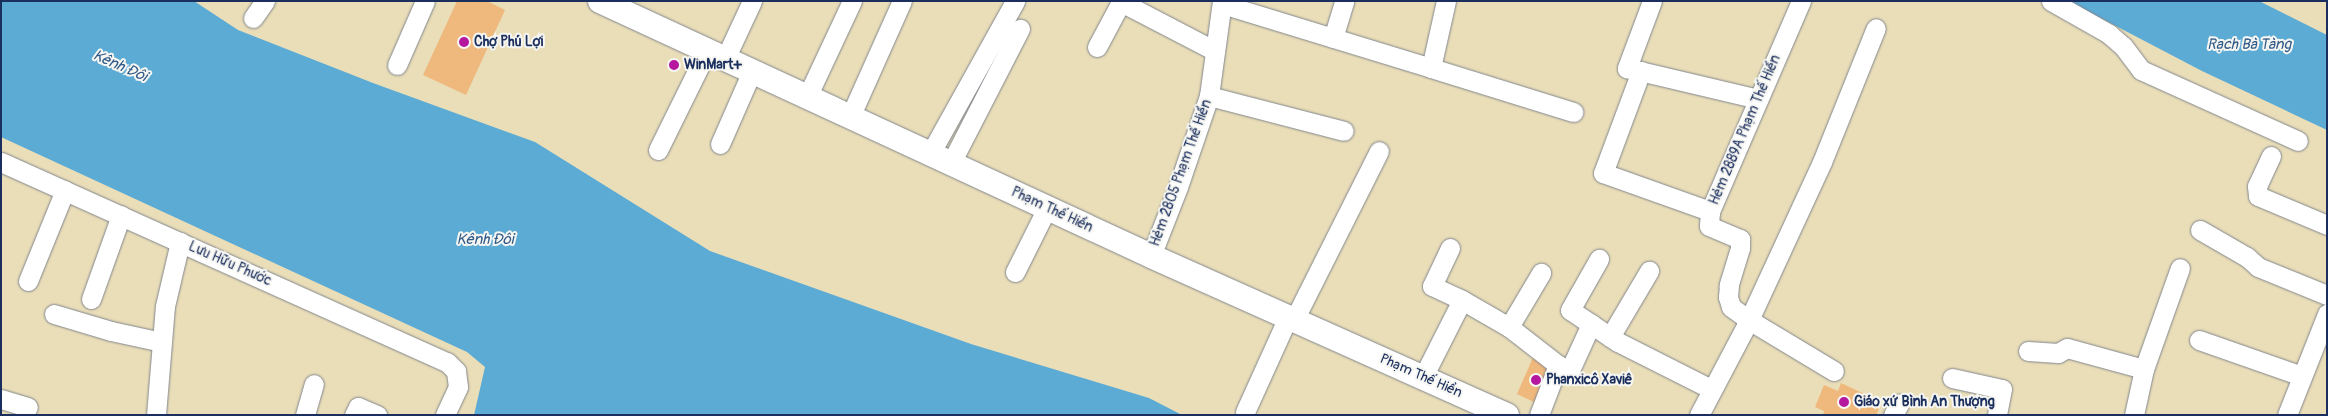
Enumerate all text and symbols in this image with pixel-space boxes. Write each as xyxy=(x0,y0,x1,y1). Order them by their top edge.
place label: Chợ Phú Lợi xyxy=(474,34,543,50)
marker: Chợ Phú Lợi xyxy=(458,36,470,48)
water label: Rạch Bà Tàng xyxy=(2207,36,2291,54)
water label: Kênh Đôi xyxy=(90,46,150,86)
street label: Hẻm 2889A Phạm Thế Hiển xyxy=(1706,52,1784,208)
place label: WinMart+ xyxy=(684,57,741,73)
marker: WinMart+ xyxy=(668,59,680,71)
street label: Hẻm 2805 Phạm Thế Hiển xyxy=(1147,97,1215,249)
street label: Phạm Thế Hiển xyxy=(1008,184,1096,236)
water label: Kênh Đôi xyxy=(457,231,513,249)
street label: Lưu Hữu Phước xyxy=(186,238,274,290)
street label: Phạm Thế Hiển xyxy=(1377,350,1465,402)
place label: Phanxicô Xaviê xyxy=(1546,372,1632,388)
marker: Phanxicô Xaviê xyxy=(1530,374,1542,386)
place label: Giáo xứ Bình An Thượng xyxy=(1854,394,1995,410)
marker: Giáo xứ Bình An Thượng xyxy=(1838,396,1850,408)

